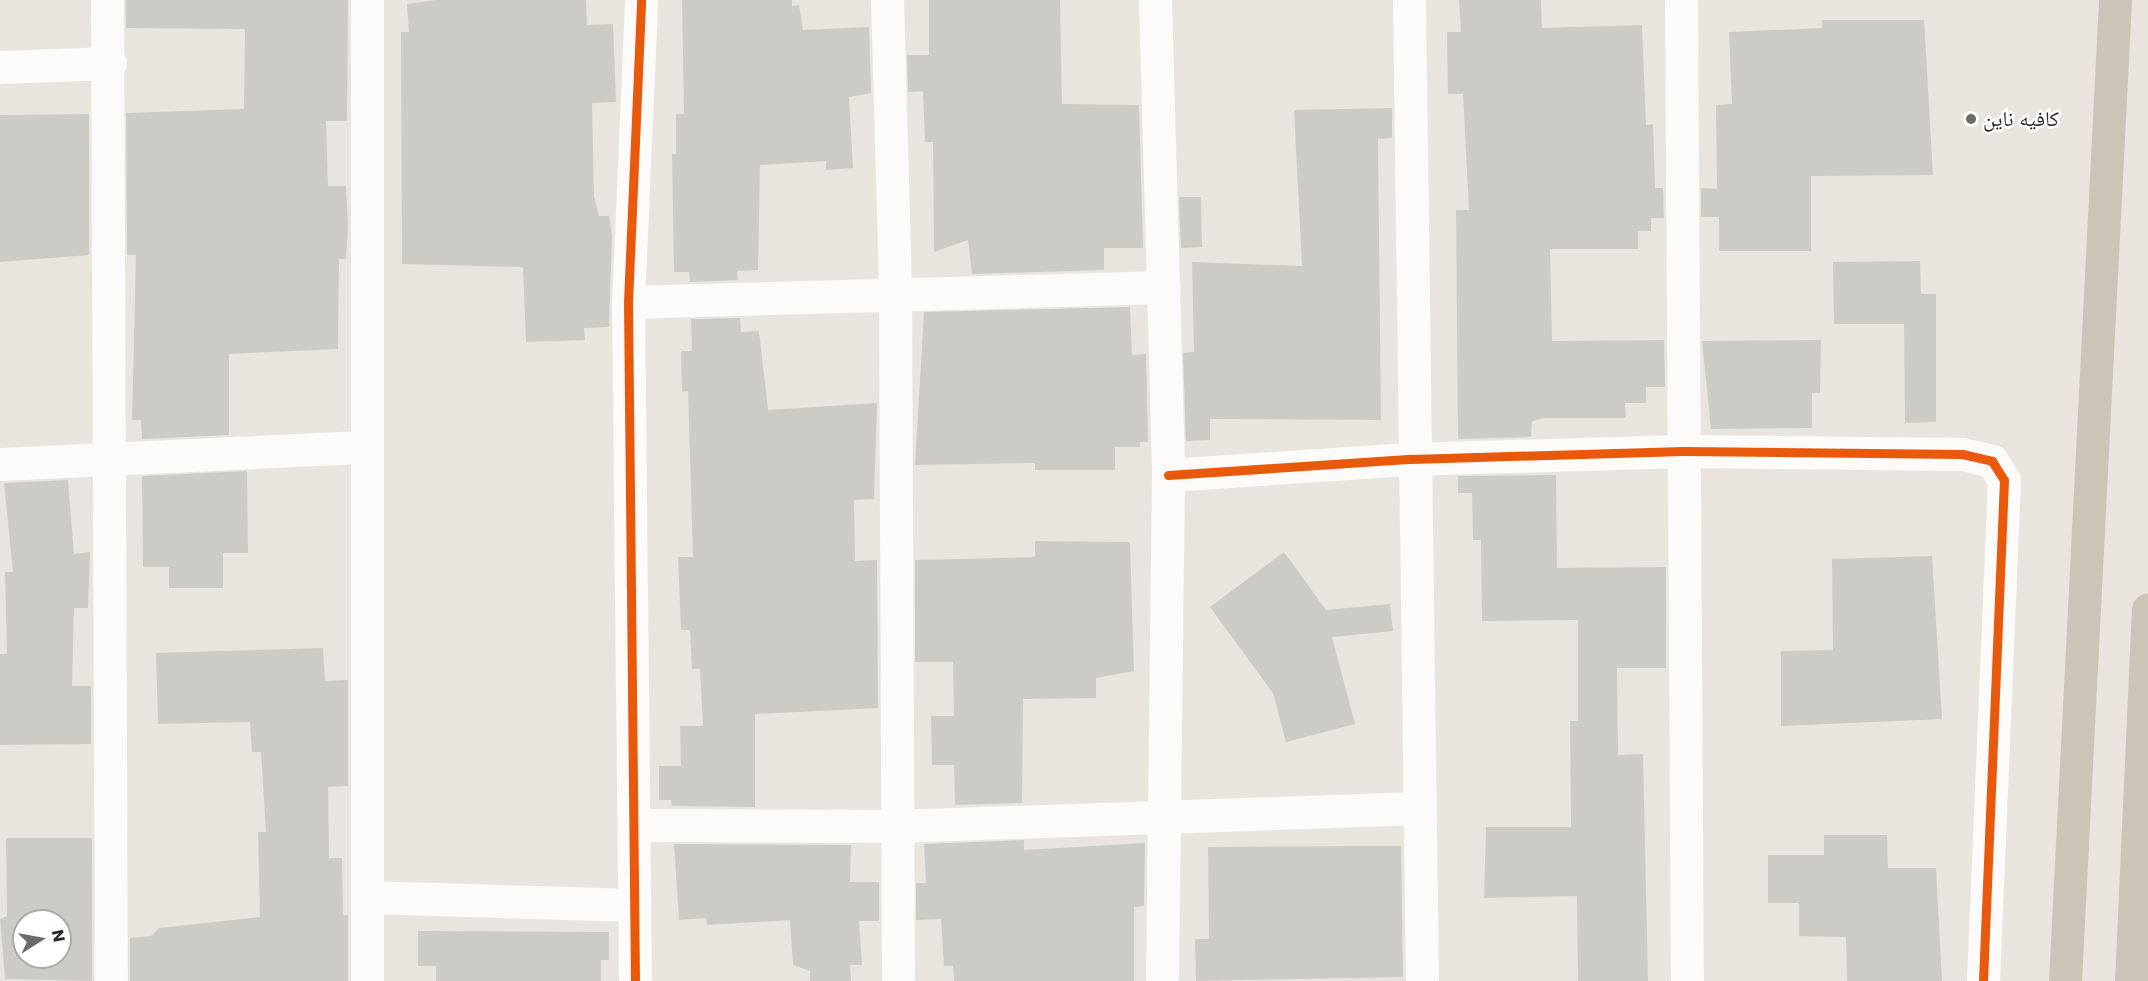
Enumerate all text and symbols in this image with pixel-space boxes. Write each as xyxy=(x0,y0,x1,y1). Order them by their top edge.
place label: كافيه ناين xyxy=(1983,106,2059,132)
marker: كافيه ناين xyxy=(1964,112,1978,126)
north arrow xyxy=(12,909,72,969)
text: N xyxy=(46,928,71,944)

